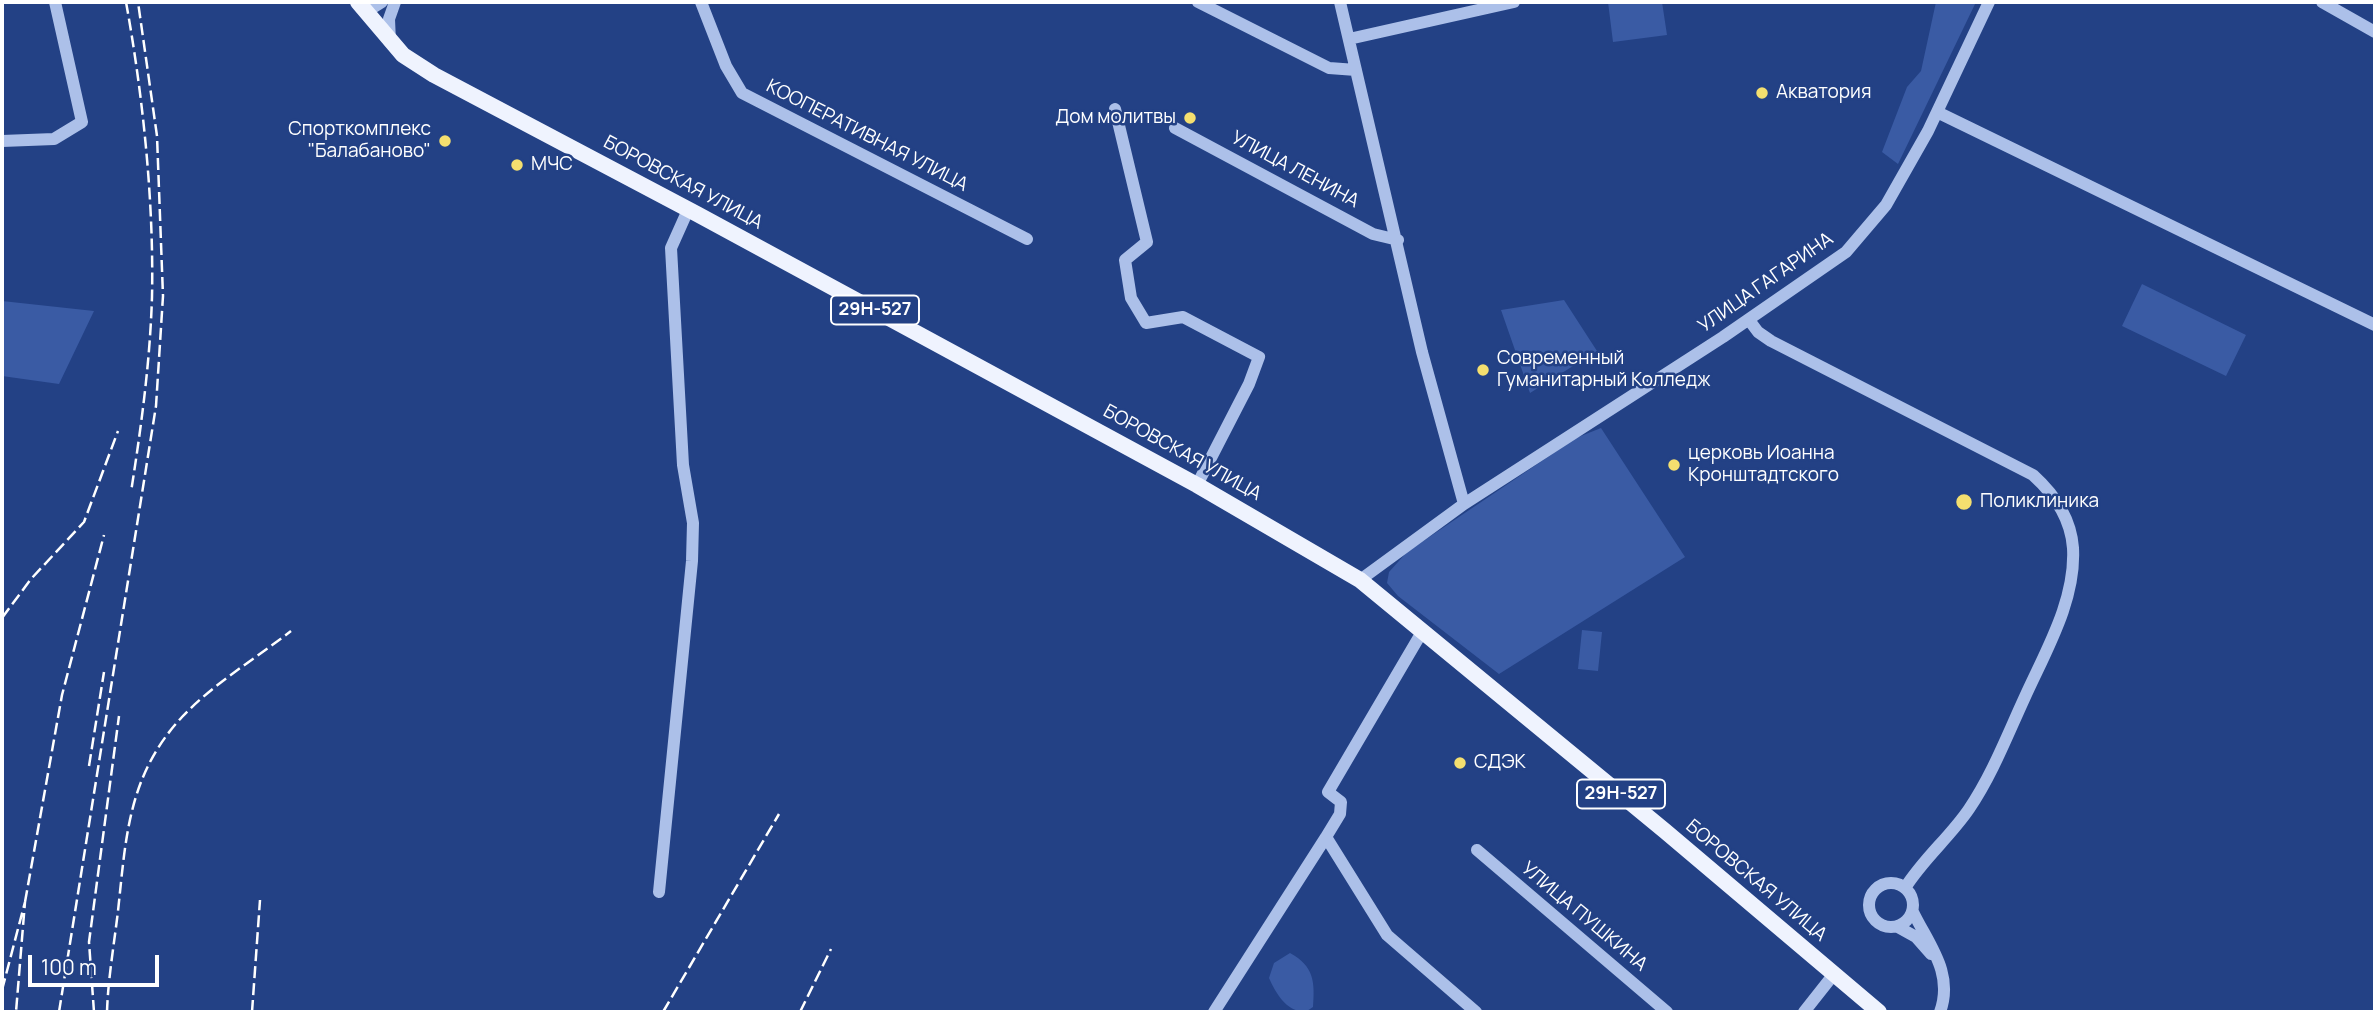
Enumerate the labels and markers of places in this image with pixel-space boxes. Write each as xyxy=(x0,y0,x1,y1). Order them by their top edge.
place label: Акватория xyxy=(1776,82,1871,104)
marker: Акватория xyxy=(1754,85,1770,101)
place label: Дом молитвы xyxy=(1055,107,1176,129)
marker: Дом молитвы xyxy=(1182,110,1198,126)
place label: Спорткомплекс "Балабаново" xyxy=(288,119,431,163)
marker: Спорткомплекс "Балабаново" xyxy=(437,133,453,149)
place label: МЧС xyxy=(531,154,573,176)
marker: МЧС xyxy=(509,157,525,173)
place label: Современный Гуманитарный Колледж xyxy=(1497,348,1710,392)
marker: Современный Гуманитарный Колледж xyxy=(1475,362,1491,378)
place label: церковь Иоанна Кронштадтского xyxy=(1688,443,1839,487)
marker: церковь Иоанна Кронштадтского xyxy=(1666,457,1682,473)
place label: Поликлиника xyxy=(1980,491,2099,513)
marker: Поликлиника xyxy=(1954,492,1974,512)
place label: СДЭК xyxy=(1474,752,1526,774)
marker: СДЭК xyxy=(1452,755,1468,771)

